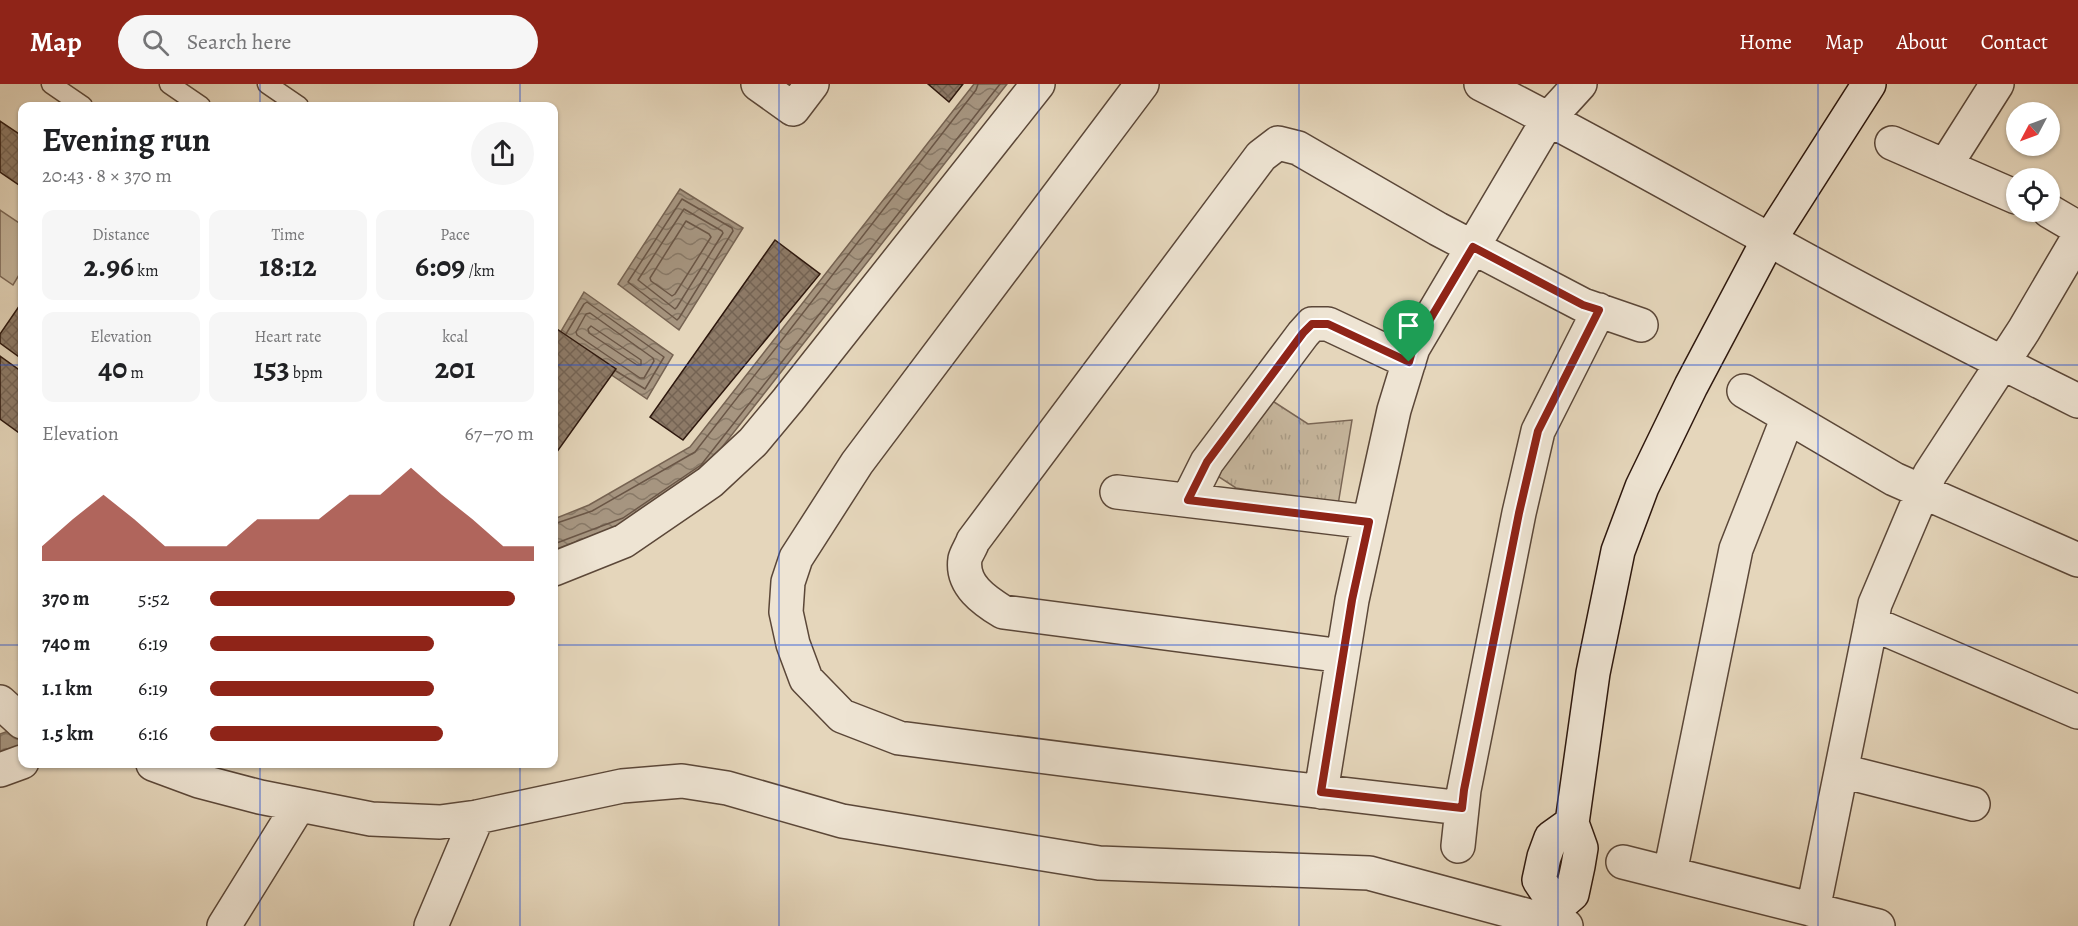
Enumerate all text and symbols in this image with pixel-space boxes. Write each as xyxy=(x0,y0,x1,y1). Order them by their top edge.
search box xyxy=(118,15,538,69)
text: Map xyxy=(30,23,82,61)
icon: search xyxy=(139,26,172,59)
text: Search here xyxy=(187,27,291,57)
text: Home xyxy=(1739,28,1792,56)
text: Map xyxy=(1825,28,1863,56)
text: About xyxy=(1896,28,1948,56)
text: Contact xyxy=(1981,28,2048,56)
north arrow xyxy=(2006,102,2060,156)
map controls xyxy=(2006,102,2060,222)
text: Evening run xyxy=(42,117,211,162)
button: share xyxy=(471,122,534,185)
text: 20:43 · 8 × 370 m xyxy=(42,162,172,189)
button: locate xyxy=(2006,168,2060,222)
text: Distance xyxy=(92,224,150,246)
text: Time xyxy=(271,224,305,246)
text: Pace xyxy=(440,224,470,246)
text: 2.96 xyxy=(83,246,134,286)
text: 18:12 xyxy=(259,246,317,286)
text: 6:09 xyxy=(415,246,465,286)
text: km xyxy=(134,260,159,282)
text: /km xyxy=(465,260,495,282)
pin xyxy=(1383,300,1434,362)
icon: arrive xyxy=(1392,309,1425,342)
text: Elevation xyxy=(90,326,152,348)
text: Heart rate xyxy=(255,326,321,348)
text: kcal xyxy=(442,326,468,348)
text: 40 xyxy=(98,348,127,388)
text: 153 xyxy=(253,348,290,388)
text: 201 xyxy=(435,348,475,388)
text: m xyxy=(127,362,144,384)
text: bpm xyxy=(290,362,323,384)
text: Elevation xyxy=(42,420,119,447)
text: 67–70 m xyxy=(465,420,534,447)
text: 370 m xyxy=(42,585,89,612)
text: 5:52 xyxy=(138,585,169,612)
text: 740 m xyxy=(42,630,90,657)
text: 6:19 xyxy=(138,630,168,657)
text: 1.1 km xyxy=(42,675,92,702)
text: 6:19 xyxy=(138,675,168,702)
text: 1.5 km xyxy=(42,720,94,747)
text: 6:16 xyxy=(138,720,168,747)

